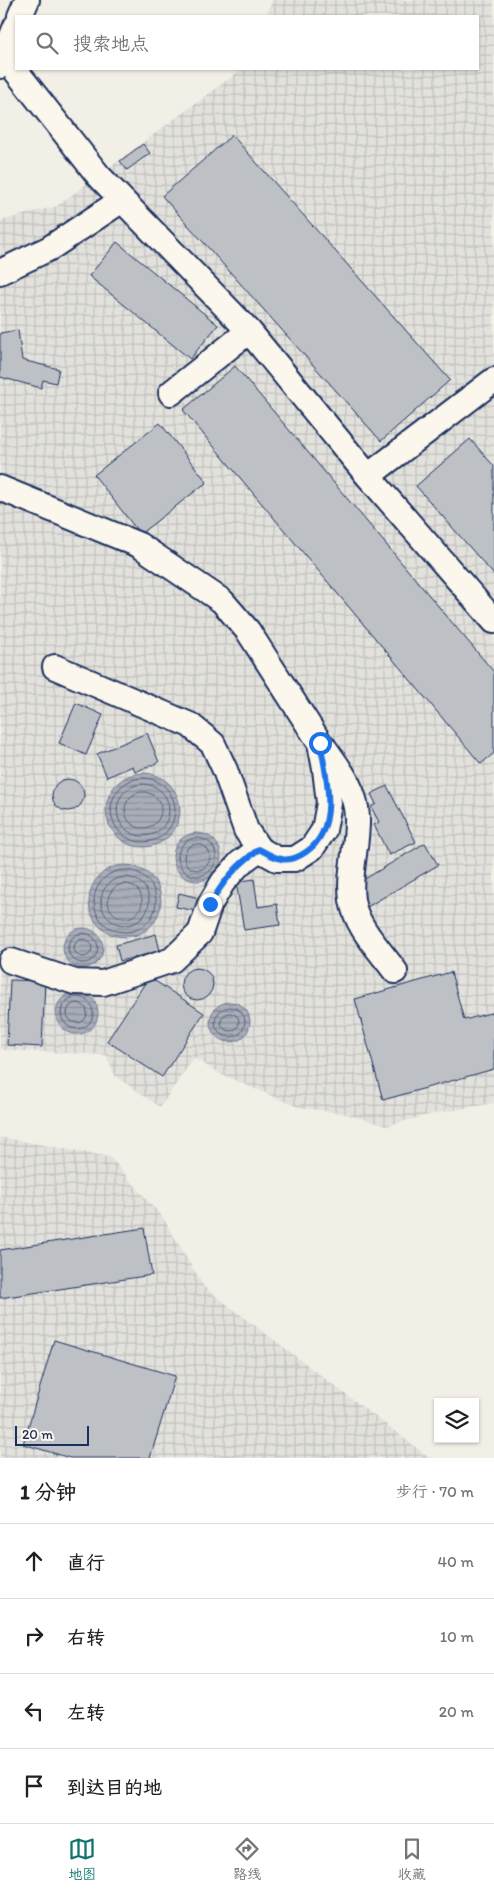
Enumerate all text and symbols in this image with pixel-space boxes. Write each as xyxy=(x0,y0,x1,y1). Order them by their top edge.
search box xyxy=(15,15,479,70)
icon: search xyxy=(33,29,61,57)
text: 搜索地点 xyxy=(73,32,149,55)
route start xyxy=(309,732,332,755)
route end xyxy=(199,893,222,916)
map controls xyxy=(434,1398,479,1443)
button: layers xyxy=(434,1398,479,1443)
scale bar xyxy=(15,1423,89,1446)
text: 20 m xyxy=(22,1426,53,1443)
text: 1 分钟 xyxy=(20,1479,76,1504)
text: 步行 · 70 m xyxy=(396,1482,474,1501)
icon: ahead xyxy=(20,1547,48,1575)
text: 直行 xyxy=(67,1551,105,1574)
text: 40 m xyxy=(437,1552,474,1571)
icon: right xyxy=(20,1622,48,1650)
text: 右转 xyxy=(67,1626,105,1649)
text: 10 m xyxy=(440,1627,474,1646)
icon: left xyxy=(20,1697,48,1725)
text: 左转 xyxy=(67,1701,105,1724)
text: 20 m xyxy=(439,1702,474,1721)
icon: arrive xyxy=(20,1772,48,1800)
text: 到达目的地 xyxy=(67,1776,162,1799)
tab: 地图 xyxy=(68,1835,96,1883)
tab: 路线 xyxy=(233,1835,261,1883)
tab: 收藏 xyxy=(398,1835,426,1883)

